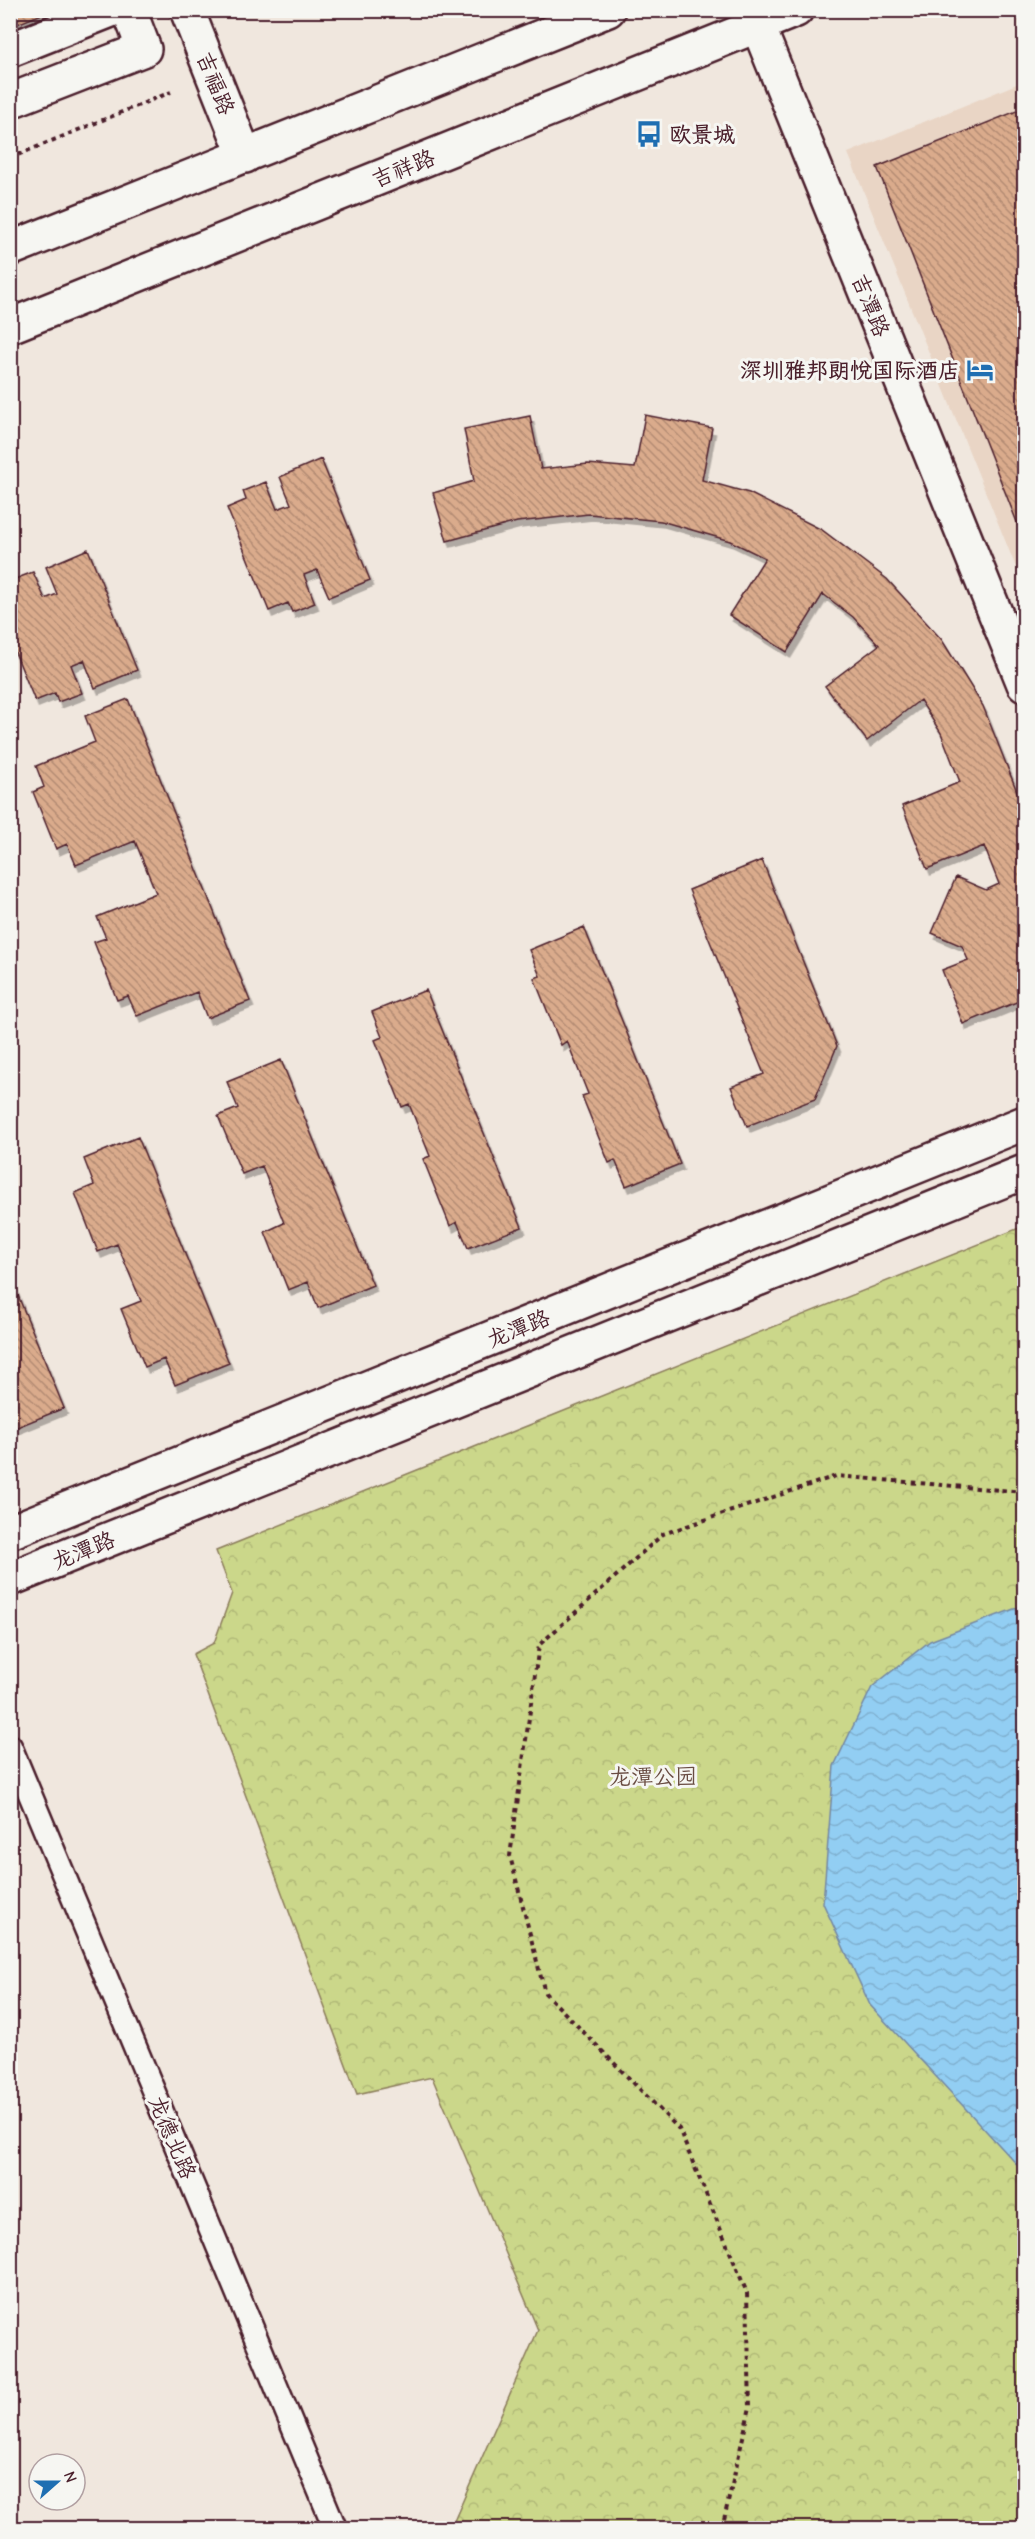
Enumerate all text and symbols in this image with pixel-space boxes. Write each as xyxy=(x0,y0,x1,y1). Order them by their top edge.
street label: 吉福路 xyxy=(191,48,239,119)
bus stop icon: 欧景城 xyxy=(634,119,664,149)
place label: 欧景城 xyxy=(669,122,735,148)
street label: 吉祥路 xyxy=(368,145,439,193)
street label: 吉潭路 xyxy=(846,270,894,341)
hotel icon: 深圳雅邦朗悦国际酒店 xyxy=(965,355,995,385)
place label: 深圳雅邦朗悦国际酒店 xyxy=(740,358,960,384)
street label: 龙潭路 xyxy=(483,1305,554,1353)
street label: 龙潭路 xyxy=(48,1527,119,1575)
park label: 龙潭公园 xyxy=(609,1764,697,1790)
street label: 龙德北路 xyxy=(143,2092,201,2183)
north arrow xyxy=(27,2452,87,2512)
text: N xyxy=(60,2469,80,2485)

